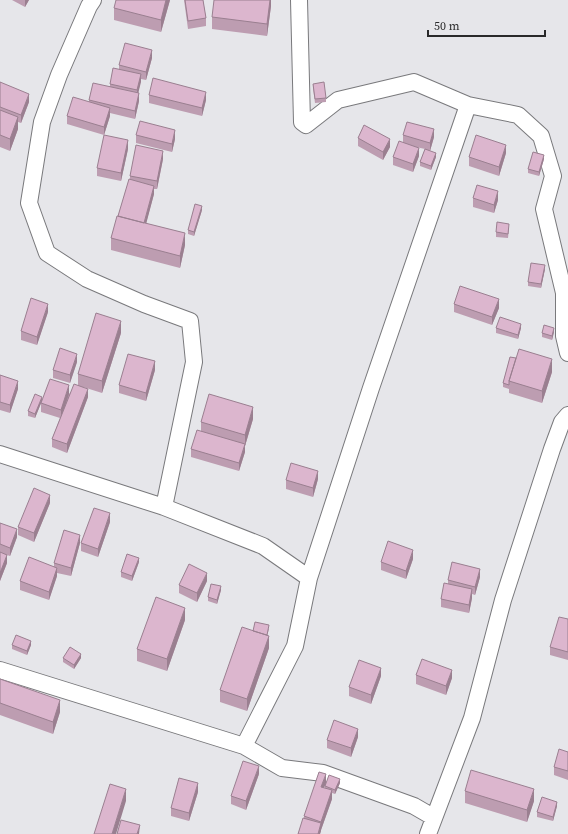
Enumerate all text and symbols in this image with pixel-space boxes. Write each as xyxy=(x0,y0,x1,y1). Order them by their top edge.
scale bar xyxy=(428,12,545,38)
text: 50 m xyxy=(434,18,460,34)

